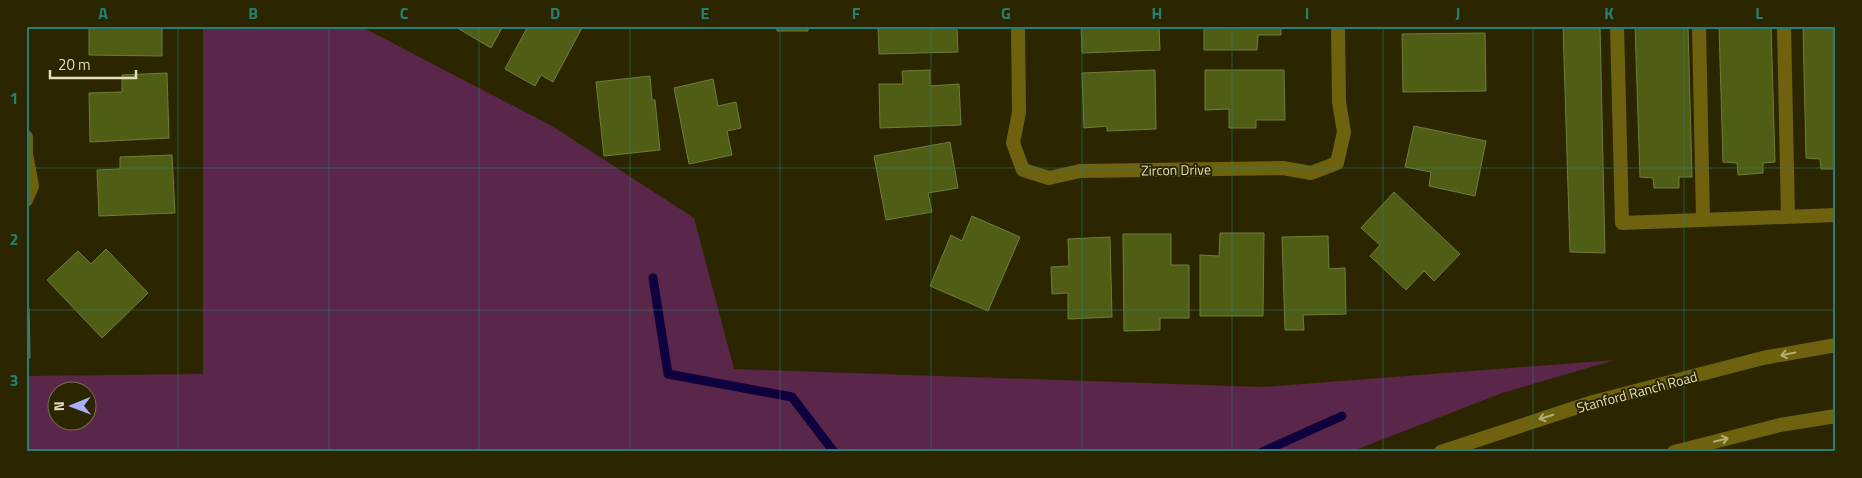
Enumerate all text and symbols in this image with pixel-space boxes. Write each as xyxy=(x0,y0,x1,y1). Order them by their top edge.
text: A xyxy=(98,1,108,25)
text: B xyxy=(248,1,258,25)
text: C xyxy=(400,1,409,25)
text: D xyxy=(550,1,560,25)
text: E xyxy=(701,1,710,25)
text: F xyxy=(852,1,861,25)
text: G xyxy=(1001,1,1011,25)
text: H xyxy=(1152,1,1162,25)
text: I xyxy=(1305,1,1309,25)
text: J xyxy=(1456,1,1460,25)
text: K xyxy=(1604,1,1614,25)
text: L xyxy=(1755,1,1763,25)
scale bar xyxy=(50,48,136,80)
text: 20 m xyxy=(58,53,91,76)
text: 1 xyxy=(10,86,18,110)
street label: Zircon Drive xyxy=(1141,158,1211,181)
text: 2 xyxy=(10,227,18,251)
one-way arrow xyxy=(1780,349,1796,359)
street label: Stanford Ranch Road xyxy=(1574,365,1700,418)
text: 3 xyxy=(10,368,18,392)
north arrow xyxy=(48,380,98,430)
text: N xyxy=(48,401,69,411)
one-way arrow xyxy=(1539,413,1555,422)
one-way arrow xyxy=(1713,435,1729,444)

